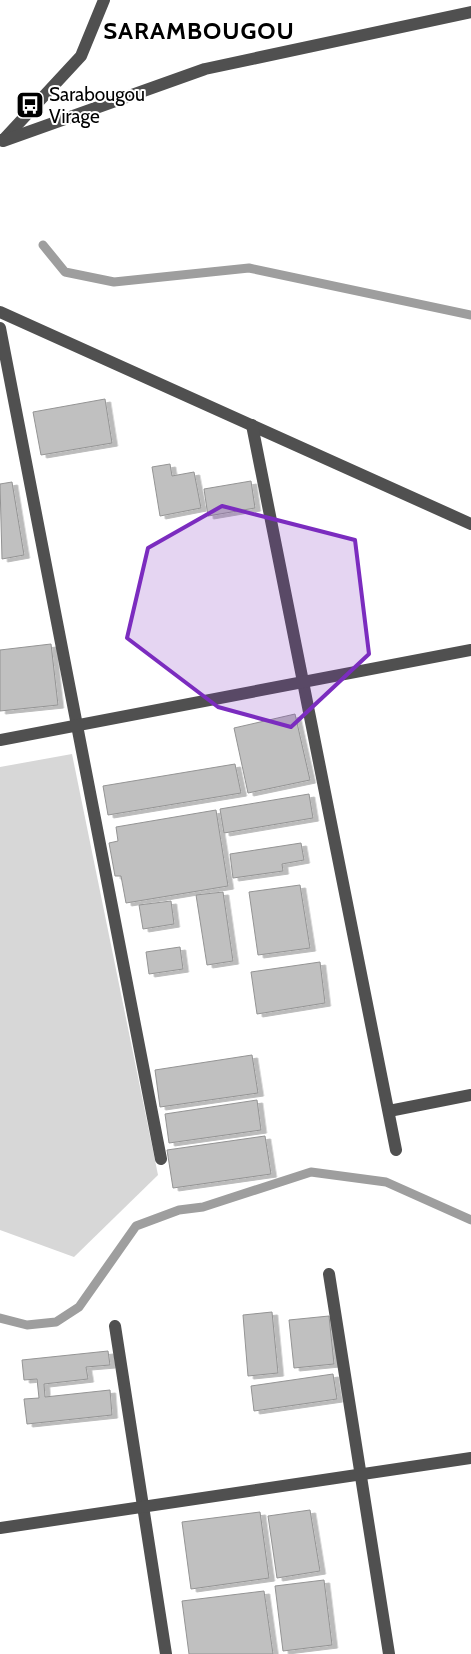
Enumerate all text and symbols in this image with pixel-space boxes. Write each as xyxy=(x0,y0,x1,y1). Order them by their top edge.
district label: SARAMBOUGOU xyxy=(103,16,295,45)
place label: Sarabougou Virage xyxy=(49,83,145,128)
bus stop icon: Sarabougou Virage xyxy=(15,90,45,120)

